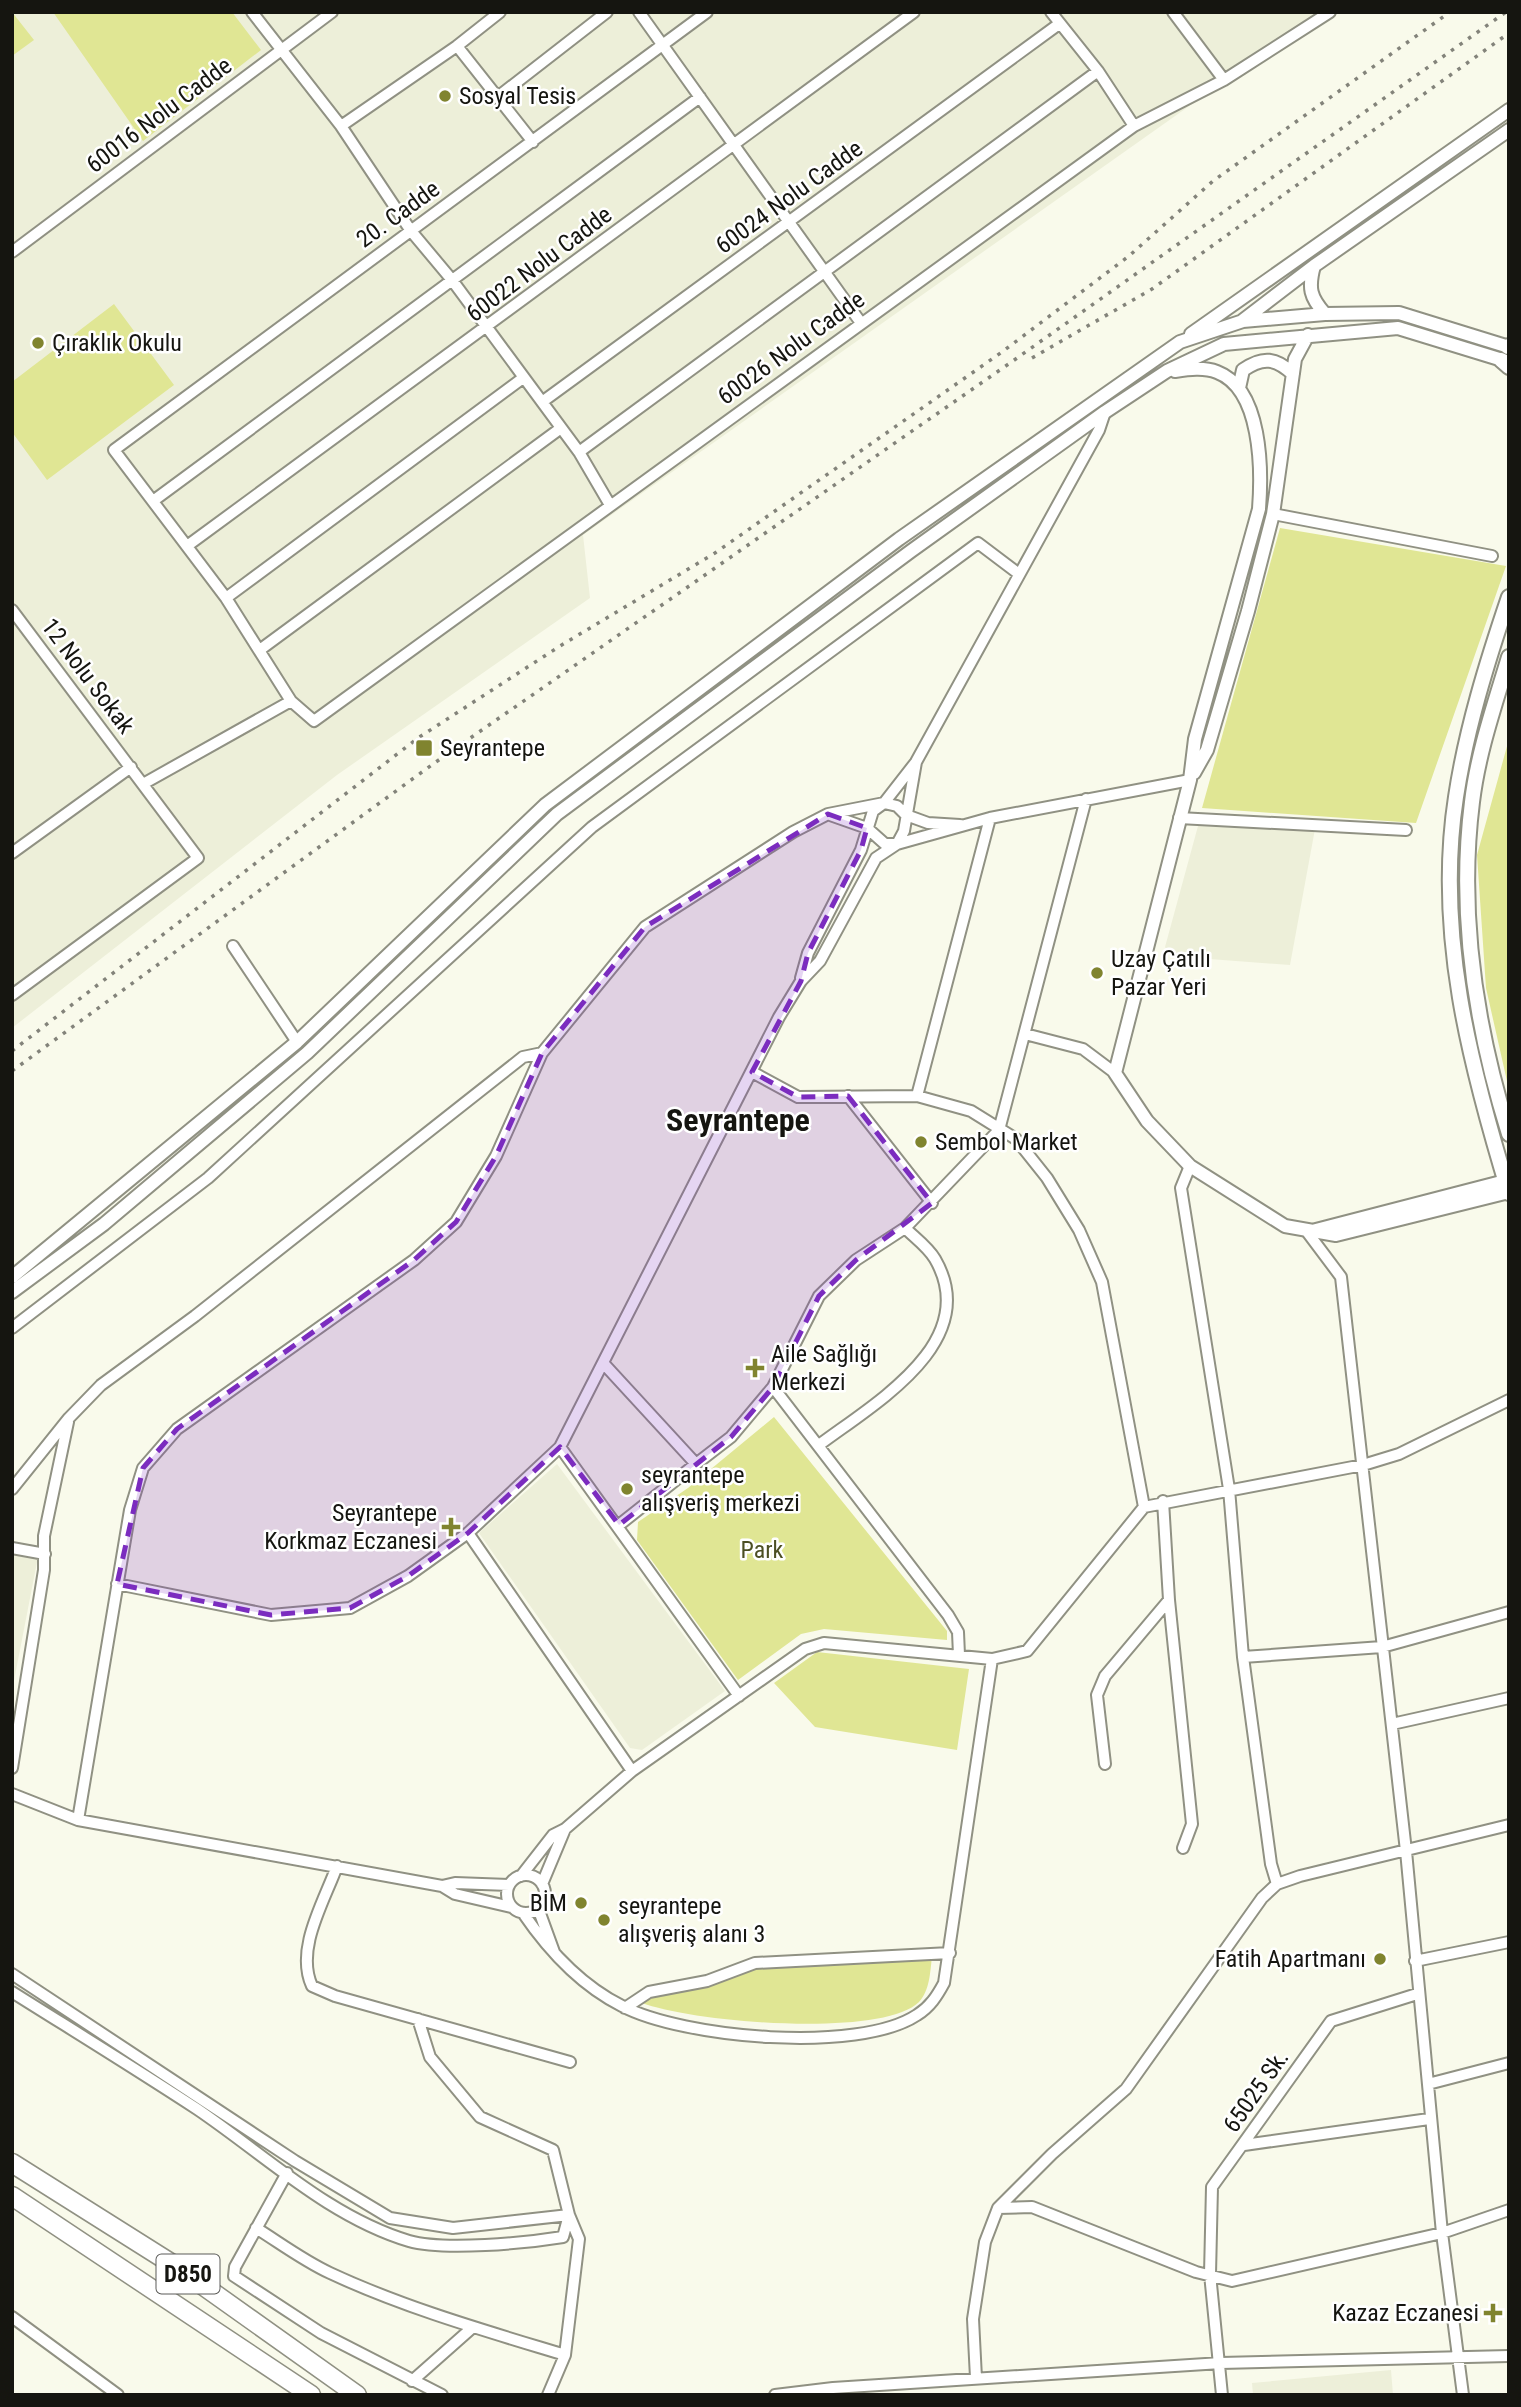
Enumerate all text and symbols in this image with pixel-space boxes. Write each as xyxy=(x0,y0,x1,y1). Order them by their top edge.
street label: 60016 Nolu Cadde xyxy=(81,51,237,179)
place label: Sosyal Tesis xyxy=(459,82,576,110)
marker: Sosyal Tesis xyxy=(437,88,453,104)
street label: 60024 Nolu Cadde xyxy=(710,134,868,260)
street label: 20. Cadde xyxy=(351,175,445,253)
street label: 60022 Nolu Cadde xyxy=(461,200,617,328)
street label: 60026 Nolu Cadde xyxy=(712,285,870,411)
place label: Çıraklık Okulu xyxy=(52,329,182,357)
marker: Çıraklık Okulu xyxy=(30,335,46,351)
street label: 12 Nolu Sokak xyxy=(36,613,140,739)
place label: Seyrantepe xyxy=(440,734,545,762)
marker: Seyrantepe xyxy=(414,738,434,758)
place label: Uzay Çatılı Pazar Yeri xyxy=(1111,945,1211,1001)
marker: Uzay Çatılı Pazar Yeri xyxy=(1089,965,1105,981)
district label: Seyrantepe xyxy=(666,1101,810,1139)
place label: Sembol Market xyxy=(935,1128,1078,1156)
marker: Sembol Market xyxy=(913,1134,929,1150)
place label: Aile Sağlığı Merkezi xyxy=(771,1340,877,1396)
marker: Aile Sağlığı Merkezi xyxy=(745,1358,765,1378)
place label: seyrantepe alışveriş merkezi xyxy=(641,1461,800,1517)
marker: seyrantepe alışveriş merkezi xyxy=(619,1481,635,1497)
place label: Seyrantepe Korkmaz Eczanesi xyxy=(264,1499,437,1555)
marker: Seyrantepe Korkmaz Eczanesi xyxy=(443,1519,459,1535)
park label: Park xyxy=(741,1536,784,1564)
place label: BİM xyxy=(530,1889,567,1917)
place label: seyrantepe alışveriş alanı 3 xyxy=(618,1892,765,1948)
marker: BİM xyxy=(573,1895,589,1911)
marker: seyrantepe alışveriş alanı 3 xyxy=(596,1912,612,1928)
place label: Fatih Apartmanı xyxy=(1215,1945,1366,1973)
marker: Fatih Apartmanı xyxy=(1372,1951,1388,1967)
street label: 65025 Sk. xyxy=(1217,2044,1295,2138)
road number: D850 xyxy=(156,2254,220,2294)
place label: Kazaz Eczanesi xyxy=(1332,2299,1479,2327)
marker: Kazaz Eczanesi xyxy=(1485,2305,1501,2321)

